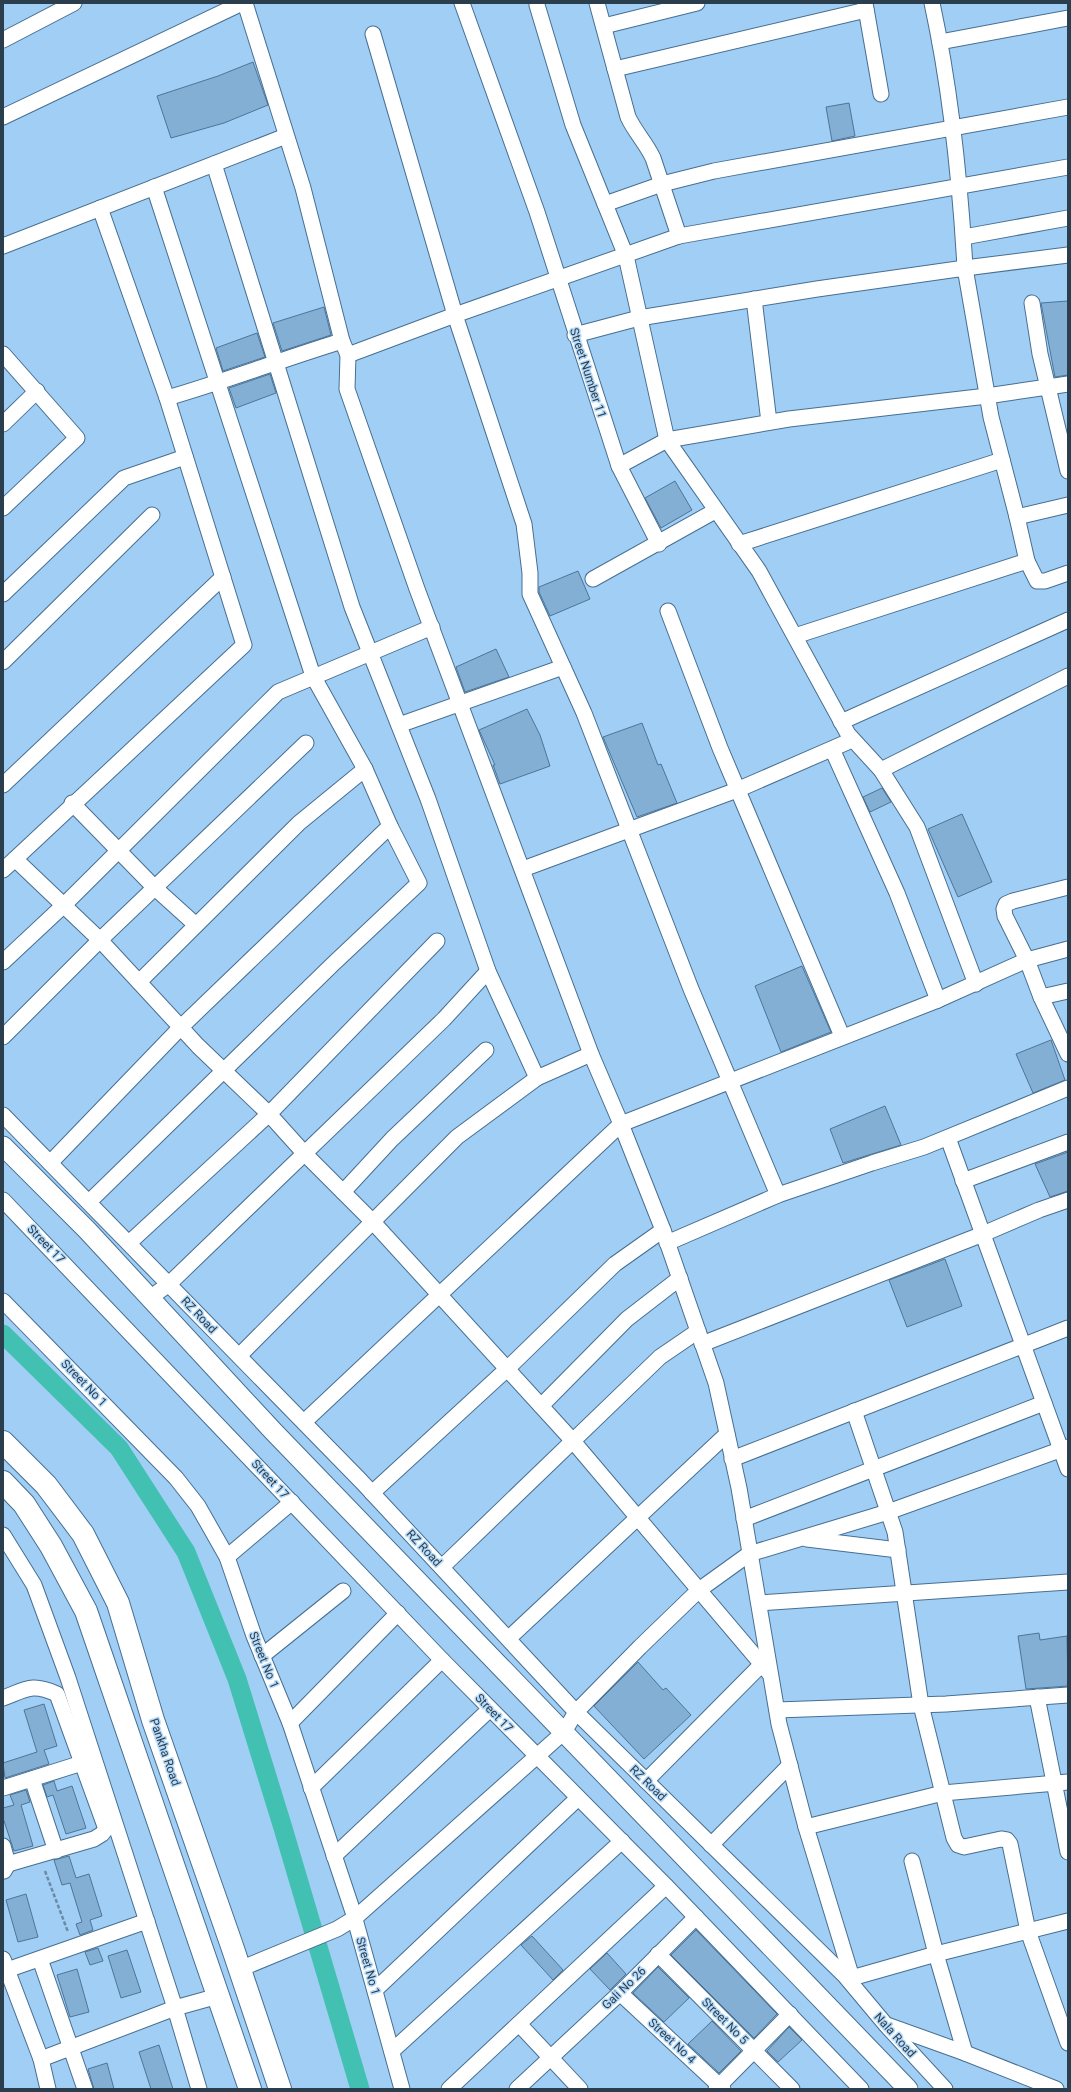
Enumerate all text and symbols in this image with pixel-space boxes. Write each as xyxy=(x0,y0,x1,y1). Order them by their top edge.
street label: Street Number 11 xyxy=(567,326,609,420)
street label: Street 17 xyxy=(24,1222,68,1266)
street label: RZ Road xyxy=(178,1294,220,1336)
street label: Street No 1 xyxy=(58,1357,110,1409)
street label: Street 17 xyxy=(248,1457,292,1502)
street label: RZ Road xyxy=(404,1527,444,1569)
street label: Street No 1 xyxy=(246,1630,282,1690)
street label: Street 17 xyxy=(472,1691,516,1735)
street label: Pankha Road xyxy=(147,1716,183,1788)
street label: RZ Road xyxy=(627,1762,669,1804)
street label: Street No 1 xyxy=(353,1935,383,1997)
street label: Gali No 26 xyxy=(599,1964,649,2012)
street label: Street No 5 xyxy=(699,1995,751,2047)
street label: Nala Road xyxy=(871,2010,919,2060)
street label: Street No 4 xyxy=(645,2016,699,2067)

